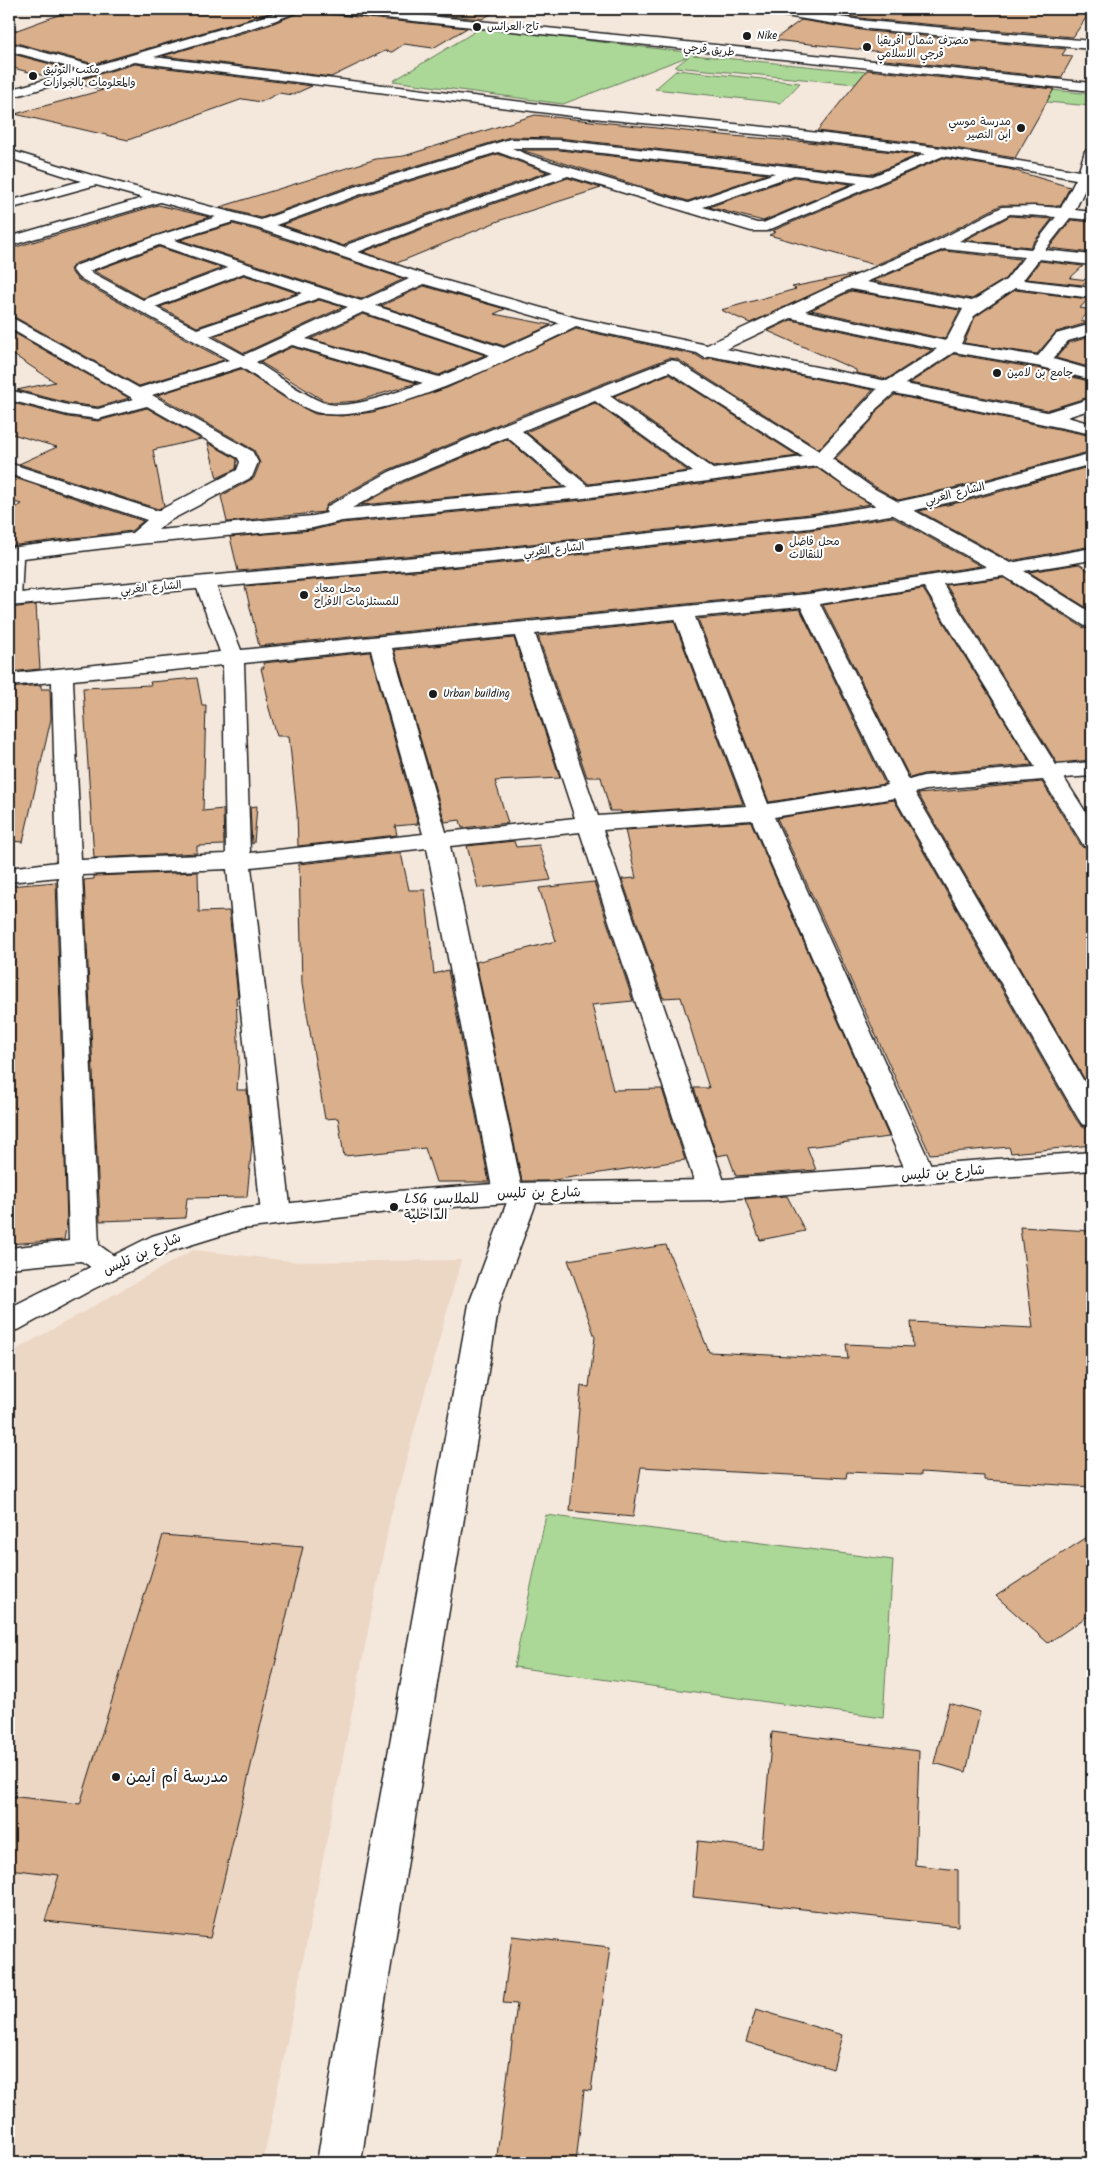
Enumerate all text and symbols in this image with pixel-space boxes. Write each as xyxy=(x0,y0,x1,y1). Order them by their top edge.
place label: تاج العرائس xyxy=(487,18,540,36)
marker: تاج العرائس xyxy=(471,21,483,33)
place label: Nike xyxy=(757,27,777,45)
marker: Nike xyxy=(741,30,753,42)
place label: مصرف شمال افريقيا قرجي الاسلامي xyxy=(877,32,969,64)
street label: طريق قرجي xyxy=(683,38,735,63)
marker: مصرف شمال افريقيا قرجي الاسلامي xyxy=(861,41,873,53)
place label: مكتب التوثيق والمعلومات بالجوازات xyxy=(43,61,136,92)
marker: مكتب التوثيق والمعلومات بالجوازات xyxy=(27,70,39,82)
place label: مدرسة موسي ابن النصير xyxy=(948,113,1011,144)
marker: مدرسة موسي ابن النصير xyxy=(1015,122,1027,134)
place label: جامع بن لامين xyxy=(1007,364,1073,382)
marker: جامع بن لامين xyxy=(991,367,1003,379)
street label: الشارع الغربي xyxy=(923,478,987,511)
place label: محل فاضل للنقالات xyxy=(789,533,840,564)
street label: الشارع الغربي xyxy=(523,538,586,563)
marker: محل فاضل للنقالات xyxy=(773,542,785,554)
street label: الشارع الغربي xyxy=(120,576,182,601)
place label: محل معاد للمستلزمات الافراح xyxy=(314,580,399,611)
marker: محل معاد للمستلزمات الافراح xyxy=(298,589,310,601)
place label: Urban building xyxy=(443,685,510,703)
marker: Urban building xyxy=(427,688,439,700)
street label: شارع بن تليس xyxy=(900,1159,986,1187)
street label: شارع بن تليس xyxy=(497,1181,581,1205)
place label: LSG للملابس الداخلية xyxy=(404,1188,479,1226)
marker: LSG للملابس الداخلية xyxy=(388,1201,400,1213)
street label: شارع بن تليس xyxy=(99,1227,185,1281)
place label: مدرسة أم أيمن xyxy=(126,1765,228,1790)
marker: مدرسة أم أيمن xyxy=(110,1771,122,1783)

